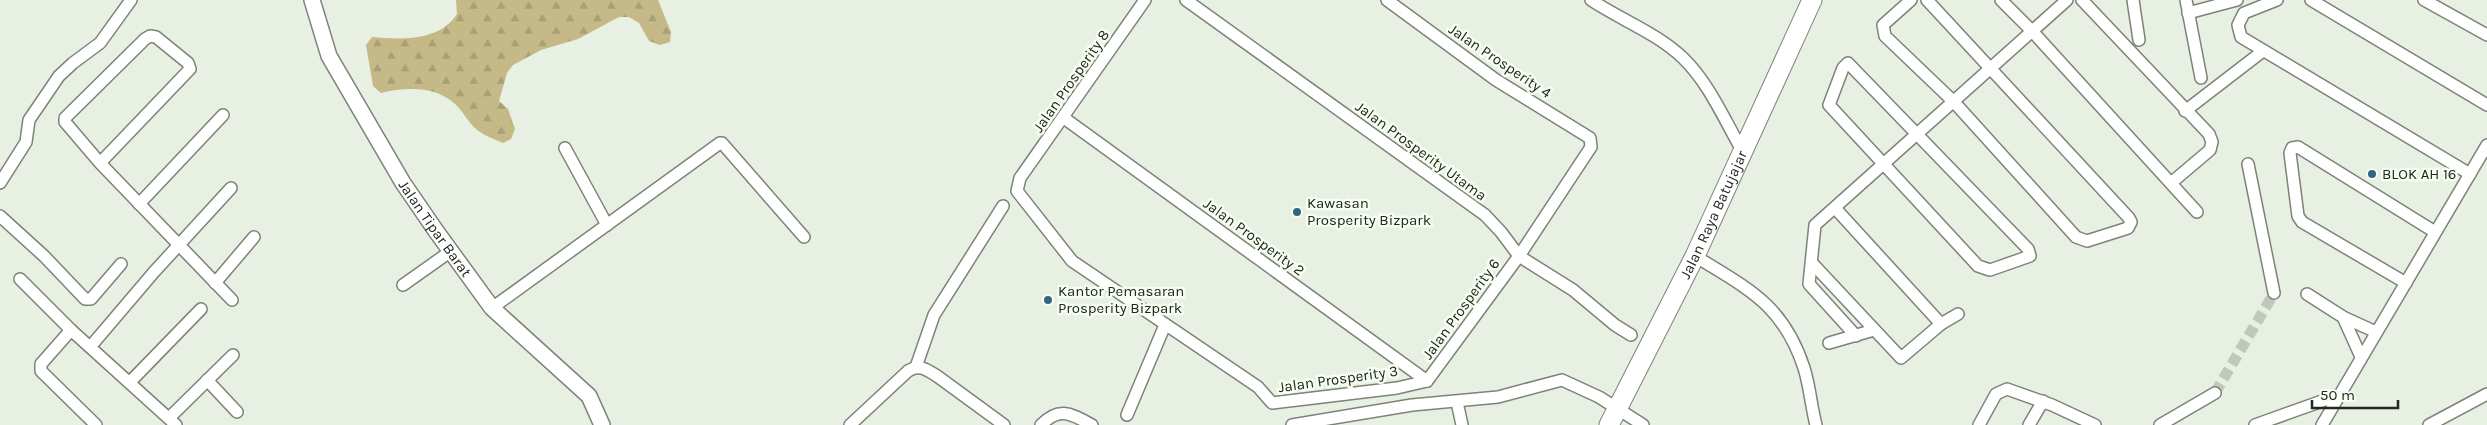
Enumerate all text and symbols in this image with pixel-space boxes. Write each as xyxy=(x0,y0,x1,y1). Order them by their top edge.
street label: Jalan Prosperity 4 xyxy=(1445,20,1555,102)
street label: Jalan Prosperity 8 xyxy=(1029,26,1113,136)
street label: Jalan Prosperity Utama xyxy=(1352,97,1490,205)
street label: Jalan Raya Batujajar xyxy=(1676,147,1751,282)
place label: BLOK AH 16 xyxy=(2382,165,2456,183)
marker: BLOK AH 16 xyxy=(2366,168,2378,180)
street label: Jalan Tipar Barat xyxy=(395,176,476,281)
street label: Jalan Prosperity 2 xyxy=(1200,194,1308,280)
place label: Kawasan Prosperity Bizpark xyxy=(1307,194,1431,229)
marker: Kawasan Prosperity Bizpark xyxy=(1291,206,1303,218)
street label: Jalan Prosperity 6 xyxy=(1418,255,1504,363)
place label: Kantor Pemasaran Prosperity Bizpark xyxy=(1058,282,1184,317)
marker: Kantor Pemasaran Prosperity Bizpark xyxy=(1042,294,1054,306)
street label: Jalan Prosperity 3 xyxy=(1277,362,1399,396)
scale bar xyxy=(2312,378,2398,410)
text: 50 m xyxy=(2320,386,2355,404)

